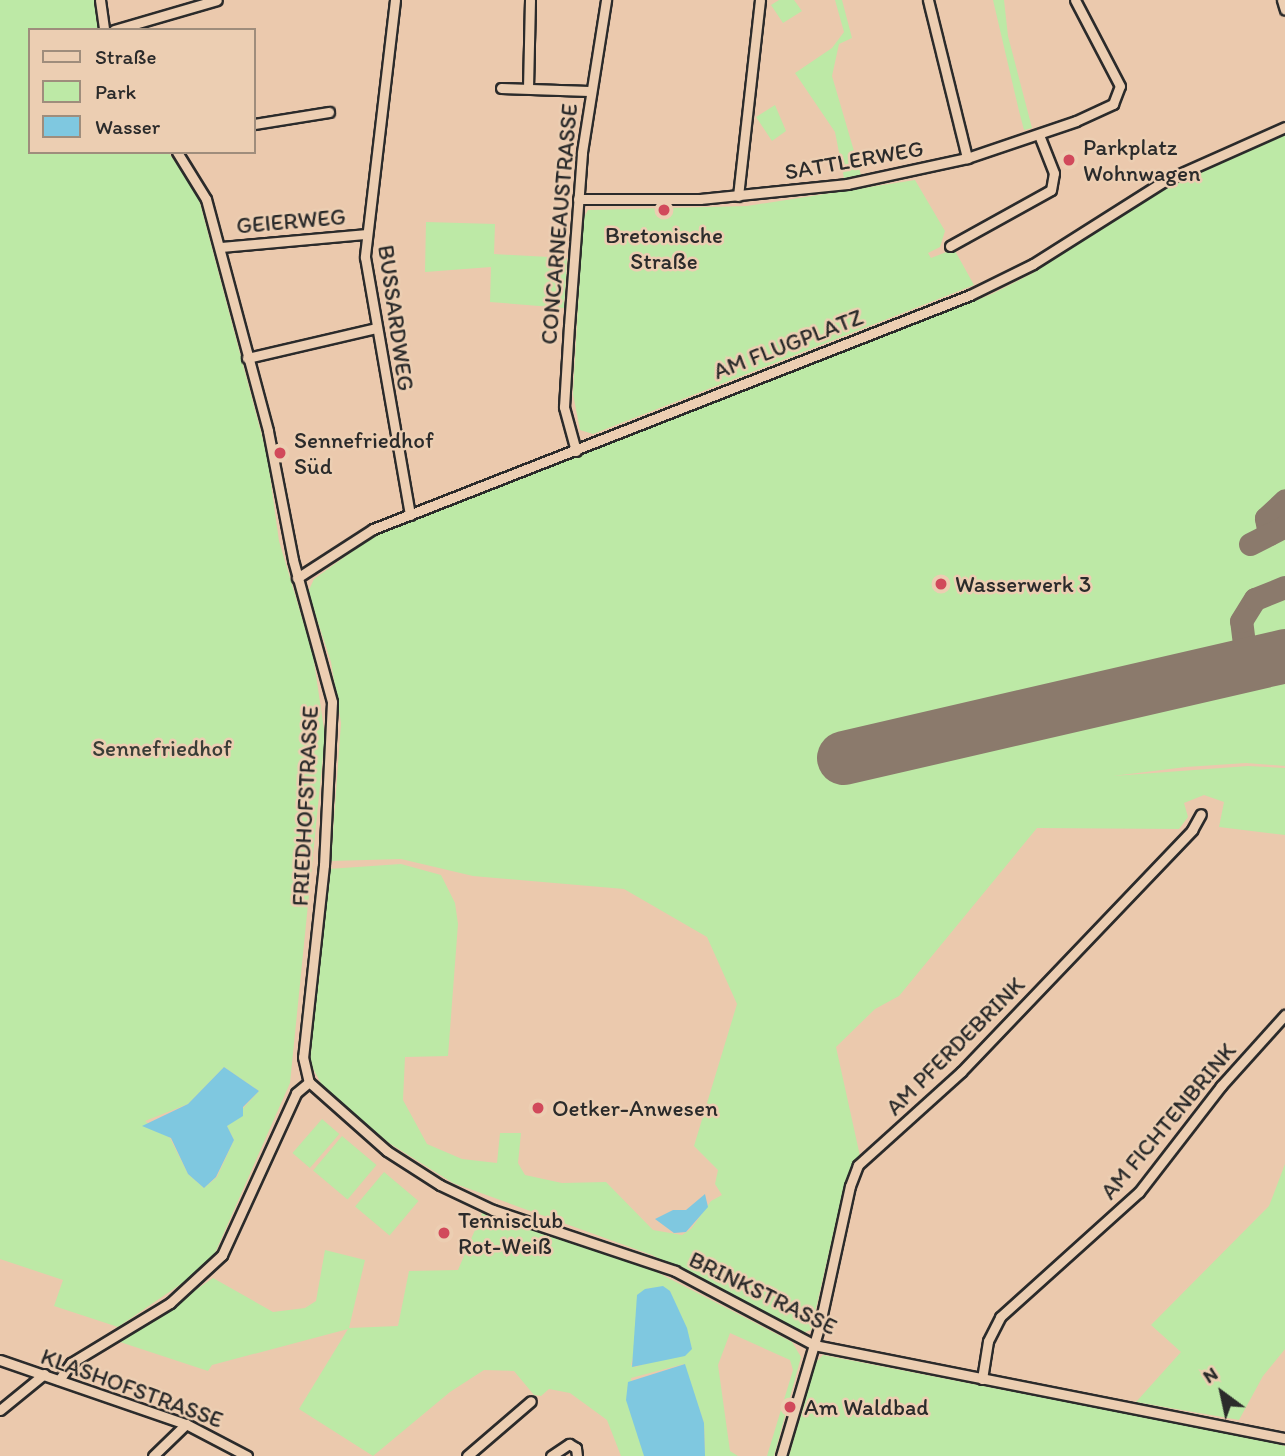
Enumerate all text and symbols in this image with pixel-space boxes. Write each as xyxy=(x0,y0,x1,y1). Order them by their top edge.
legend xyxy=(28,28,256,154)
text: Straße xyxy=(95,44,156,69)
text: Park xyxy=(95,79,136,104)
street label: CONCARNEAUSTRASSE xyxy=(535,102,583,346)
text: Wasser xyxy=(95,114,160,139)
place label: Parkplatz Wohnwagen xyxy=(1083,133,1200,187)
street label: SATTLERWEG xyxy=(782,134,926,186)
marker: Parkplatz Wohnwagen xyxy=(1061,152,1077,168)
street label: GEIERWEG xyxy=(235,202,347,240)
marker: Bretonische Straße xyxy=(656,202,672,218)
place label: Bretonische Straße xyxy=(605,221,723,275)
street label: BUSSARDWEG xyxy=(372,243,420,393)
street label: AM FLUGPLATZ xyxy=(709,303,867,385)
place label: Sennefriedhof Süd xyxy=(294,426,434,480)
marker: Sennefriedhof Süd xyxy=(272,445,288,461)
place label: Wasserwerk 3 xyxy=(955,570,1091,598)
marker: Wasserwerk 3 xyxy=(933,576,949,592)
street label: FRIEDHOFSTRASSE xyxy=(286,705,324,907)
park label: Sennefriedhof xyxy=(92,734,232,762)
street label: AM PFERDEBRINK xyxy=(880,971,1030,1121)
street label: AM FICHTENBRINK xyxy=(1094,1036,1242,1206)
place label: Oetker-Anwesen xyxy=(552,1094,718,1122)
marker: Oetker-Anwesen xyxy=(530,1100,546,1116)
place label: Tennisclub Rot-Weiß xyxy=(458,1206,563,1260)
marker: Tennisclub Rot-Weiß xyxy=(436,1225,452,1241)
street label: BRINKSTRASSE xyxy=(685,1245,841,1341)
street label: KLASHOFSTRASSE xyxy=(37,1342,227,1434)
north arrow xyxy=(1187,1358,1257,1428)
text: N xyxy=(1199,1362,1222,1388)
place label: Am Waldbad xyxy=(804,1393,929,1421)
marker: Am Waldbad xyxy=(782,1399,798,1415)

